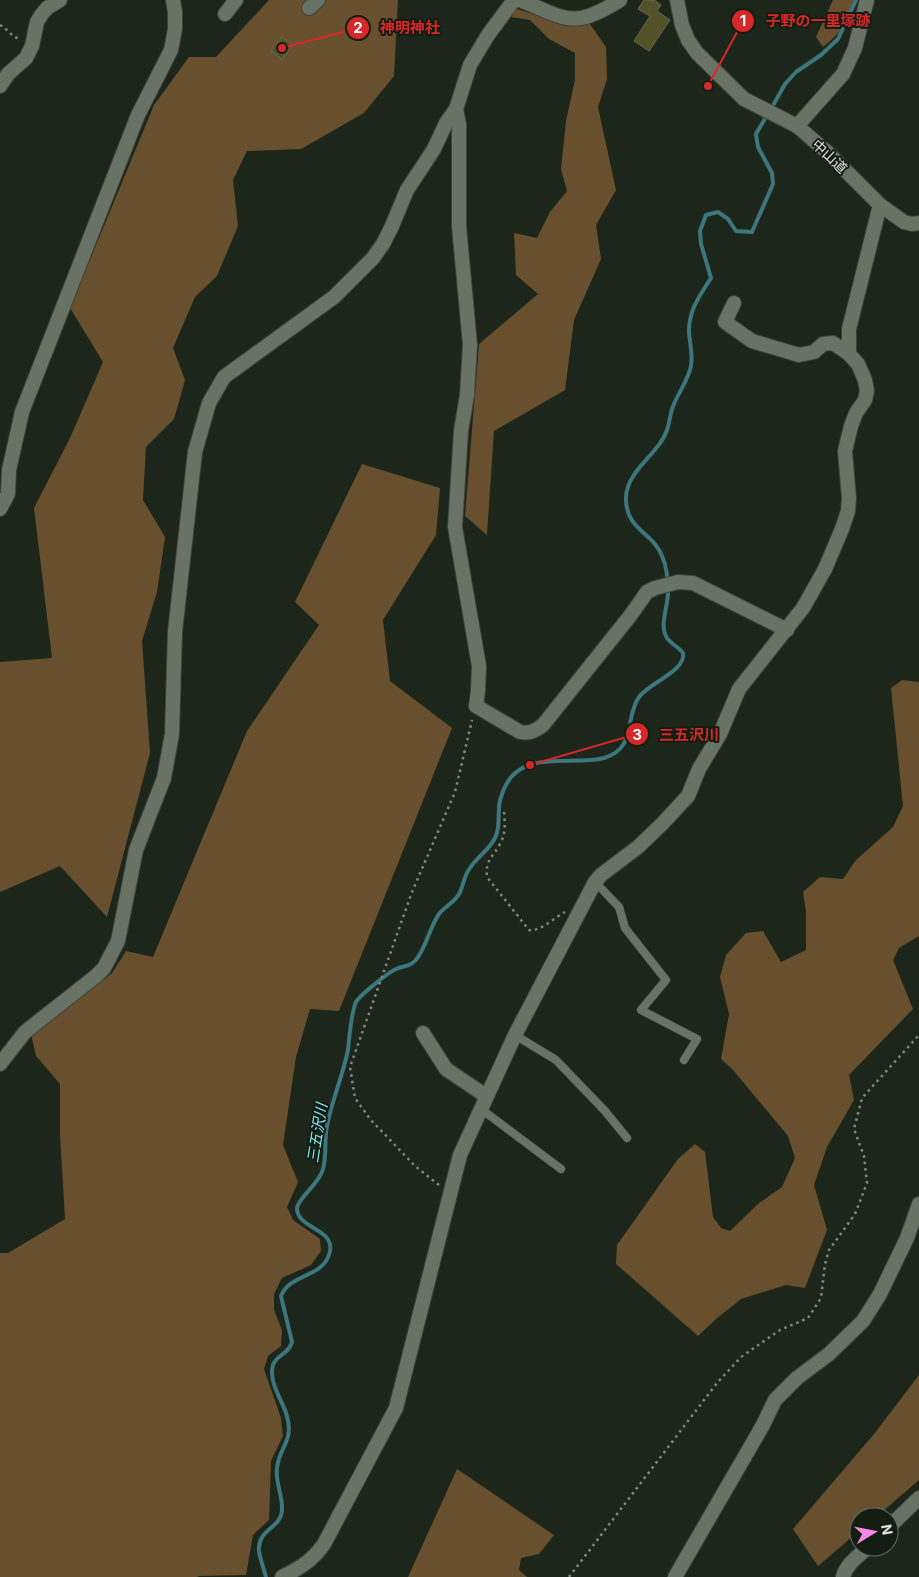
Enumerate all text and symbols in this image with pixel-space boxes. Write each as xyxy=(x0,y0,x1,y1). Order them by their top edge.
callout: 子野の一里塚跡 xyxy=(731,6,881,36)
text: 1 xyxy=(740,11,746,30)
text: 子野の一里塚跡 xyxy=(765,11,871,30)
callout: 神明神社 xyxy=(345,13,450,43)
text: 2 xyxy=(353,18,363,37)
text: 神明神社 xyxy=(379,18,440,37)
street label: 中山道 xyxy=(809,135,851,177)
callout: 三五沢川 xyxy=(624,719,729,749)
text: 3 xyxy=(632,725,642,744)
text: 三五沢川 xyxy=(659,725,719,744)
water label: 三五沢川 xyxy=(303,1100,331,1164)
north arrow xyxy=(849,1507,899,1557)
text: N xyxy=(878,1523,897,1536)

